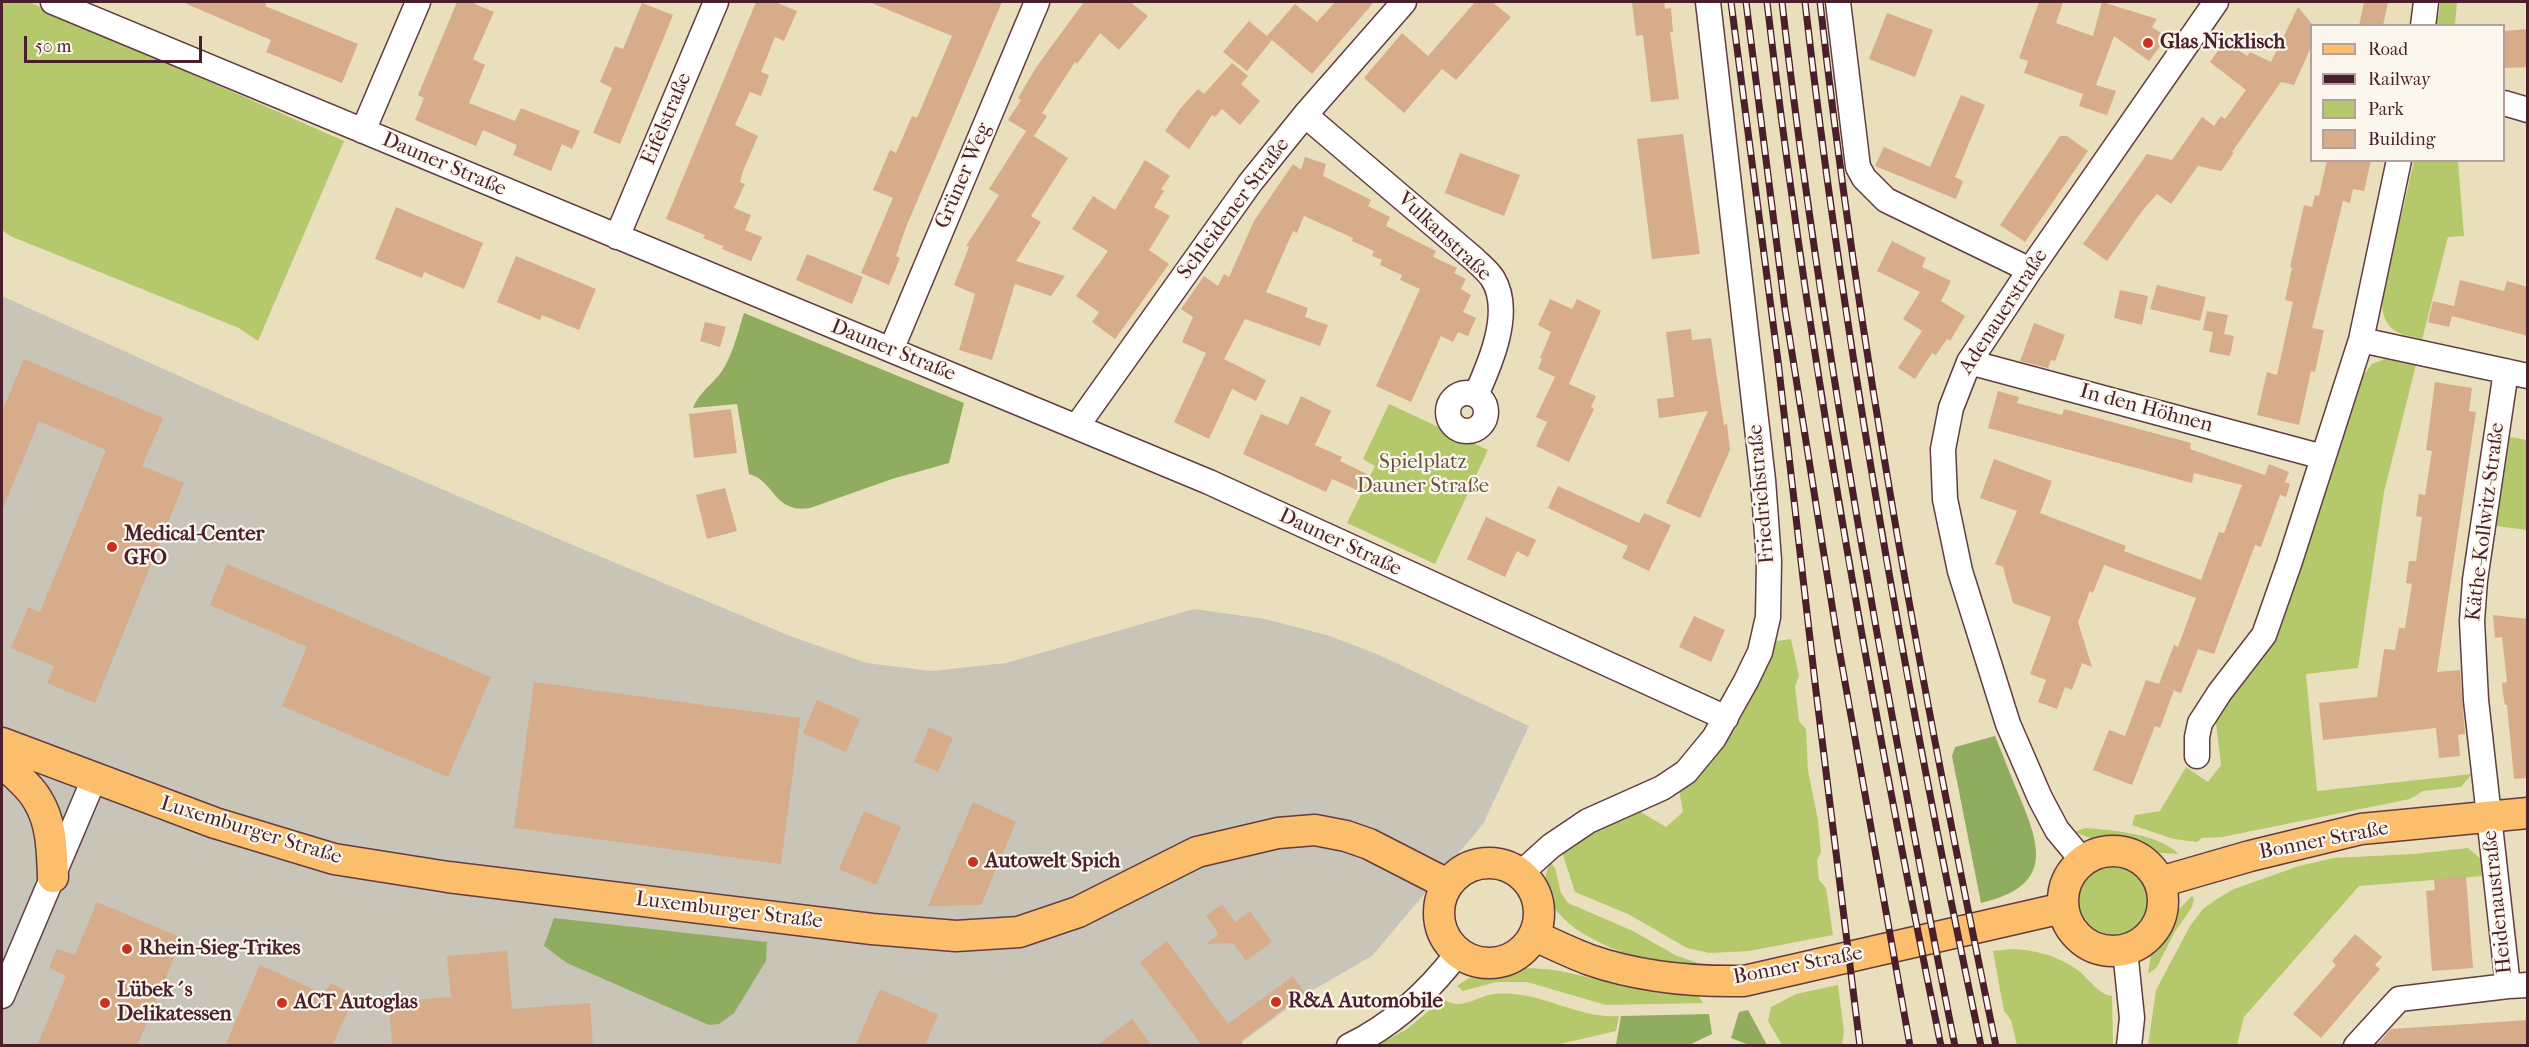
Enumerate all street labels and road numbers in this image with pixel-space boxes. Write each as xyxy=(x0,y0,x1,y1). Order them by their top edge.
street label: Eifelstraße xyxy=(636,69,698,169)
street label: Grüner Weg xyxy=(930,119,998,233)
street label: Dauner Straße xyxy=(378,128,510,202)
street label: Schleidener Straße xyxy=(1173,133,1295,285)
street label: Vulkanstraße xyxy=(1392,187,1496,287)
street label: Adenauerstraße xyxy=(1954,245,2054,379)
street label: Dauner Straße xyxy=(827,315,959,387)
street label: In den Höhnen xyxy=(2077,379,2215,439)
street label: Käthe-Kollwitz-Straße xyxy=(2461,421,2511,623)
street label: Friedrichstraße xyxy=(1743,423,1781,565)
street label: Dauner Straße xyxy=(1275,504,1405,582)
street label: Luxemburger Straße xyxy=(157,791,345,871)
street label: Bonner Straße xyxy=(2257,816,2391,866)
street label: Heidenaustraße xyxy=(2478,829,2518,975)
street label: Luxemburger Straße xyxy=(634,887,824,935)
street label: Bonner Straße xyxy=(1731,941,1865,991)

